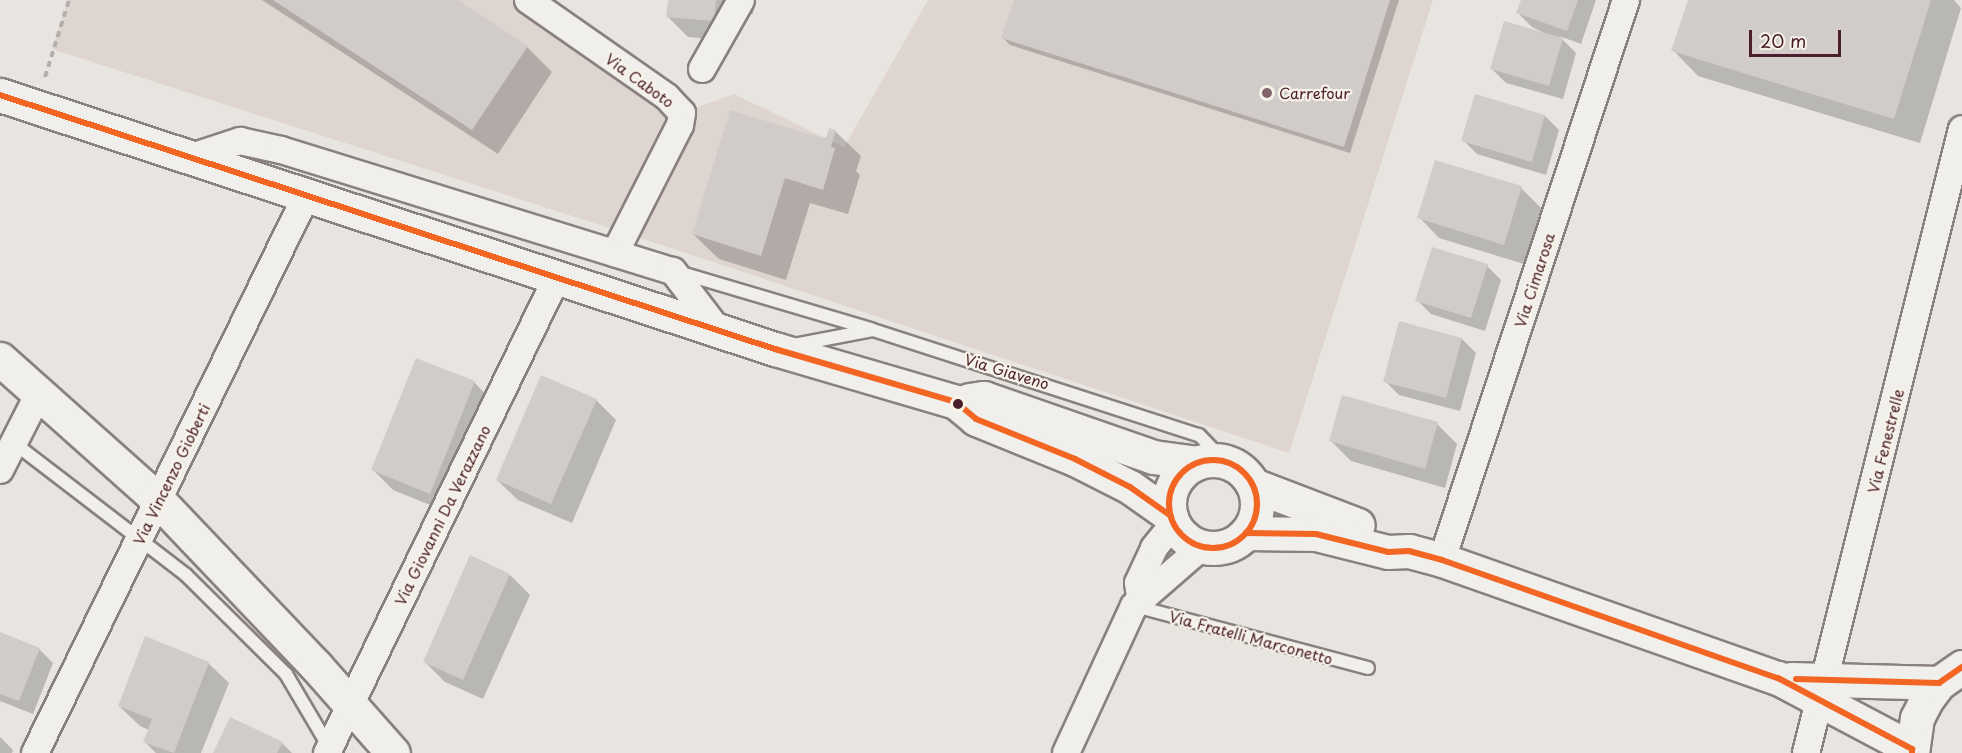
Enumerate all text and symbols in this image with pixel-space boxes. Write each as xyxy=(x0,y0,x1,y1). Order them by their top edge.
scale bar xyxy=(1752,18,1844,56)
text: 20 m xyxy=(1760,27,1806,54)
street label: Via Caboto xyxy=(602,49,678,111)
place label: Carrefour xyxy=(1279,84,1350,102)
marker: Carrefour xyxy=(1260,86,1274,100)
street label: Via Cimarosa xyxy=(1510,230,1558,330)
street label: Via Giaveno xyxy=(963,350,1051,392)
street label: Via Fenestrelle xyxy=(1863,387,1907,495)
unlabelled marker xyxy=(952,398,964,410)
street label: Via Vincenzo Gioberti xyxy=(129,401,213,547)
street label: Via Giovanni Da Verazzano xyxy=(390,422,494,608)
street label: Via Fratelli Marconetto xyxy=(1167,607,1335,667)

